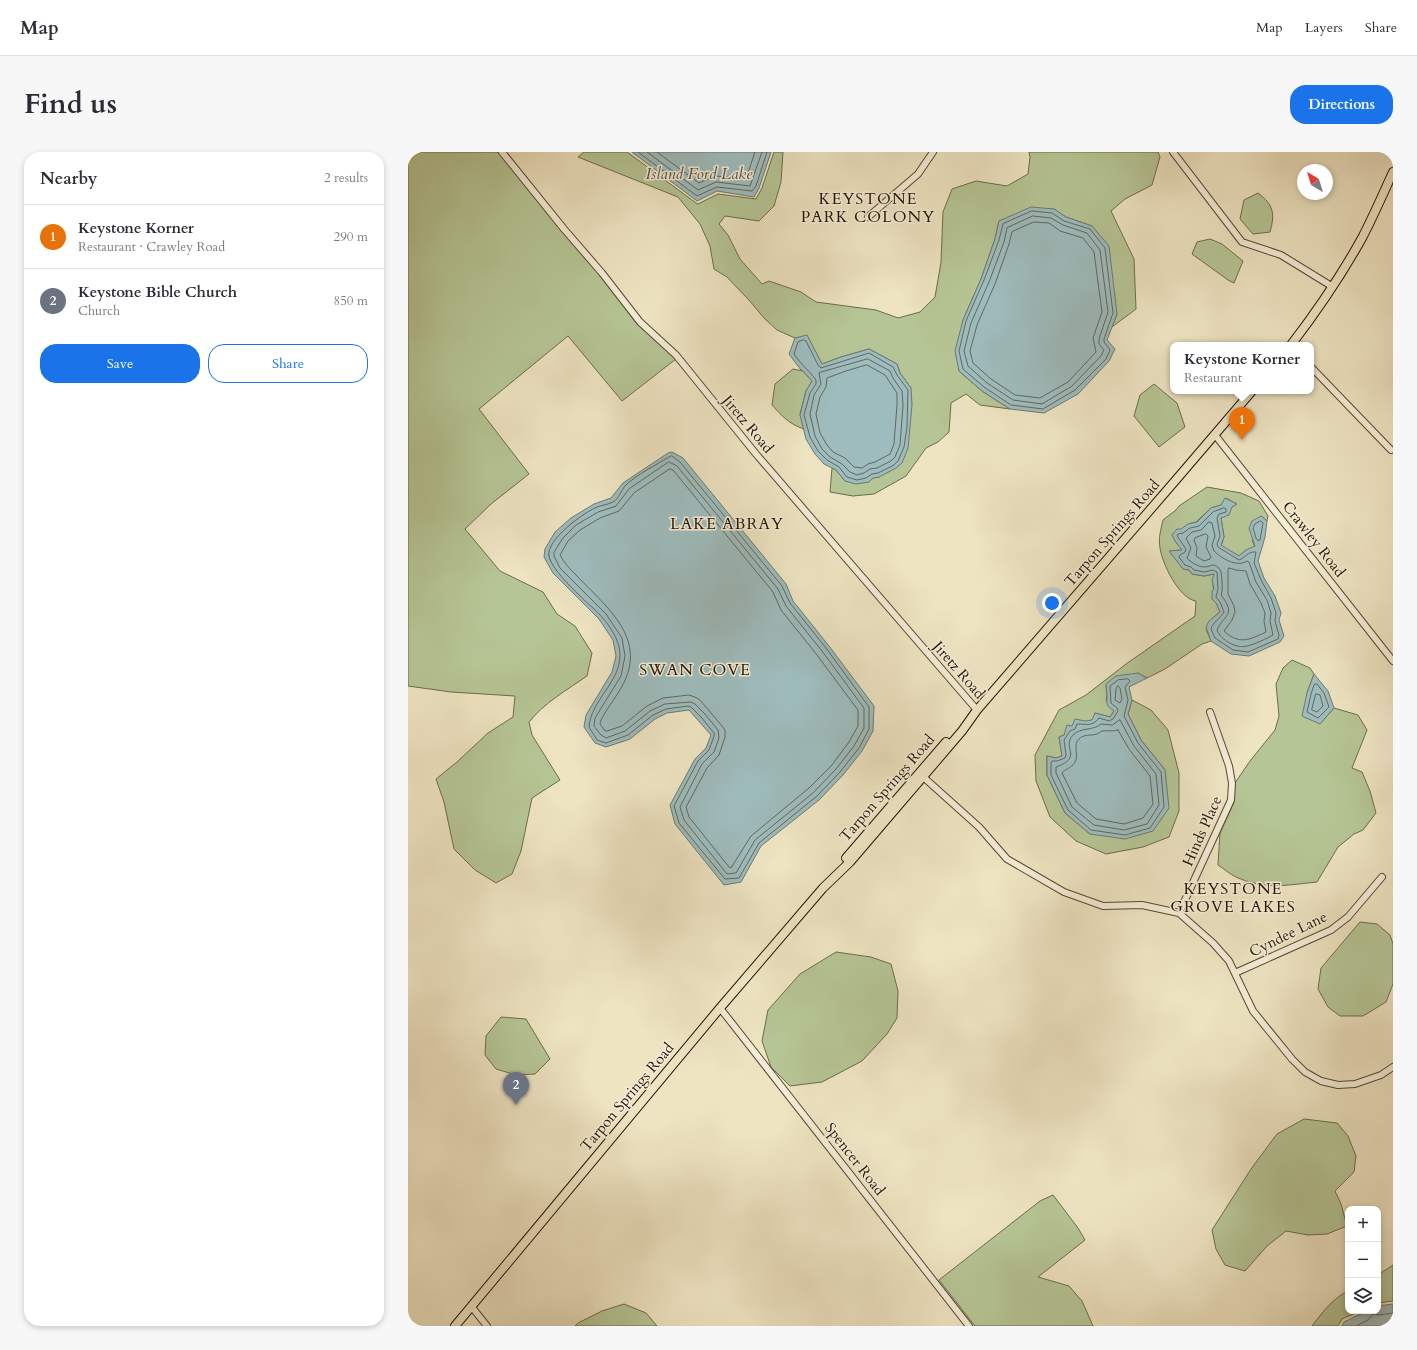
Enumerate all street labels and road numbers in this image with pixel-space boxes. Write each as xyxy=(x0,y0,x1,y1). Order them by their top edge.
street label: Jiretz Road xyxy=(717,389,778,457)
street label: Tarpon Springs Road xyxy=(1060,475,1164,591)
street label: Crawley Road xyxy=(1278,497,1350,581)
street label: Jiretz Road xyxy=(927,636,990,703)
street label: Tarpon Springs Road xyxy=(835,730,939,846)
street label: Hinds Place xyxy=(1178,792,1226,869)
street label: Cyndee Lane xyxy=(1246,906,1331,961)
street label: Tarpon Springs Road xyxy=(576,1039,678,1155)
street label: Spencer Road xyxy=(820,1119,890,1199)

